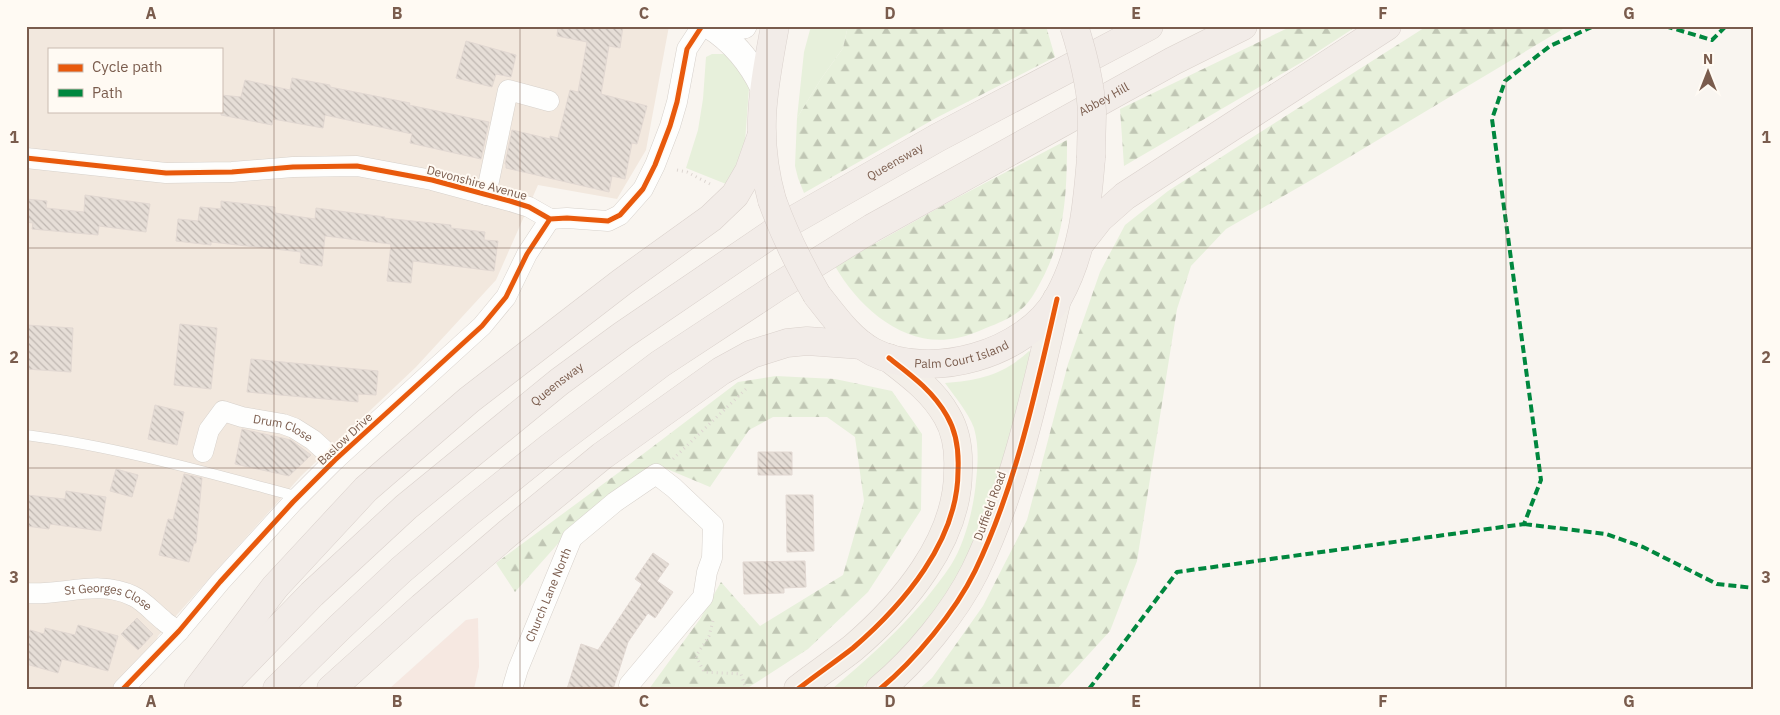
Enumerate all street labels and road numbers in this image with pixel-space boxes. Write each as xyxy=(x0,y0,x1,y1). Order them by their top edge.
street label: Abbey Hill xyxy=(1076,79,1131,119)
street label: Queensway xyxy=(864,139,926,184)
street label: Devonshire Avenue xyxy=(425,162,529,203)
street label: Palm Court Island xyxy=(914,337,1011,371)
street label: Queensway xyxy=(527,359,586,409)
street label: Baslow Drive xyxy=(314,409,376,468)
street label: Drum Close xyxy=(252,411,316,445)
street label: Duffield Road xyxy=(970,469,1009,543)
street label: Church Lane North xyxy=(522,545,574,644)
street label: St Georges Close xyxy=(63,580,156,614)

